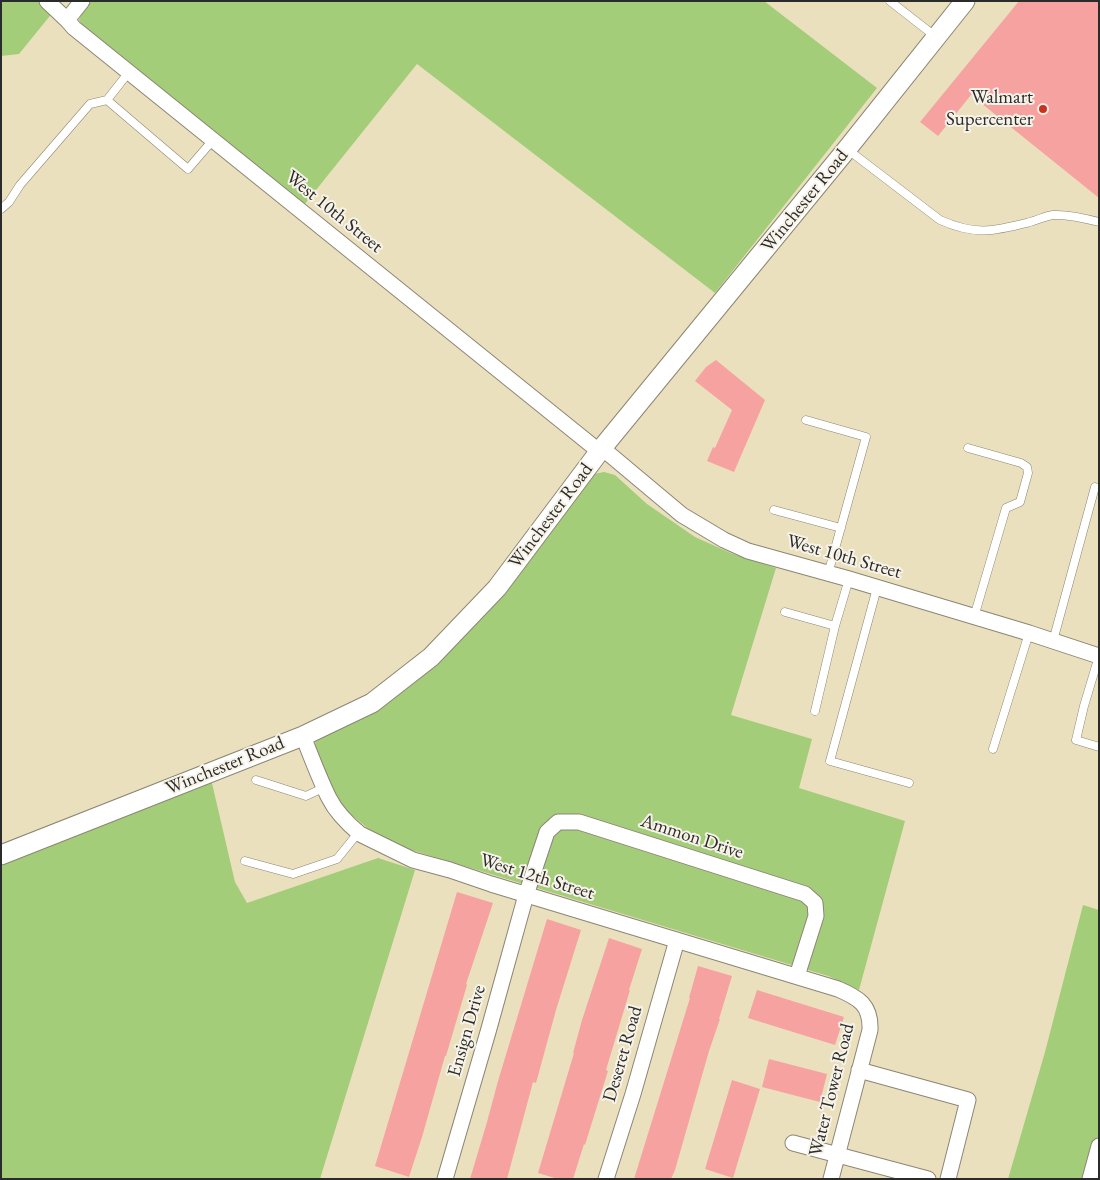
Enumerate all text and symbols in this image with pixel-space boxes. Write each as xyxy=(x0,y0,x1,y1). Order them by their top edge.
place label: Walmart Supercenter xyxy=(946,87,1033,131)
marker: Walmart Supercenter xyxy=(1037,103,1049,115)
street label: Winchester Road xyxy=(756,145,854,257)
street label: West 10th Street xyxy=(281,166,387,258)
street label: Winchester Road xyxy=(504,459,598,573)
street label: West 10th Street xyxy=(784,530,904,584)
street label: Winchester Road xyxy=(162,732,288,800)
street label: Ammon Drive xyxy=(638,810,746,864)
street label: West 12th Street xyxy=(477,849,597,905)
street label: Ensign Drive xyxy=(443,983,491,1079)
street label: Deseret Road xyxy=(598,1003,648,1105)
street label: Water Tower Road xyxy=(804,1021,860,1159)

